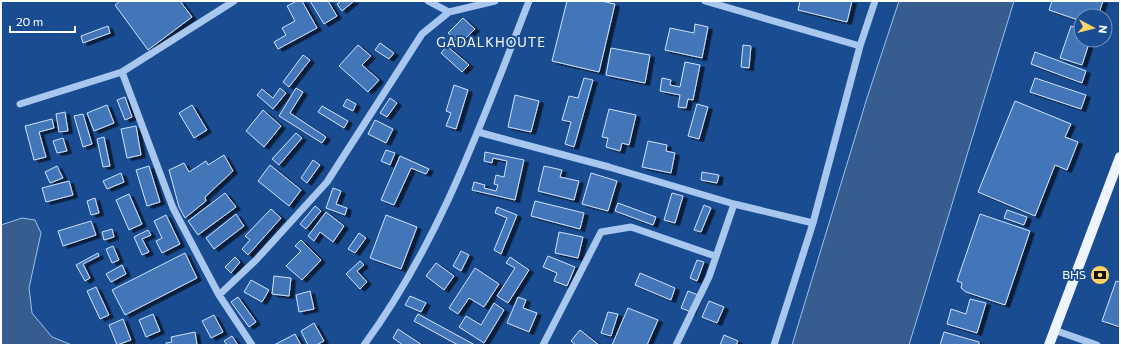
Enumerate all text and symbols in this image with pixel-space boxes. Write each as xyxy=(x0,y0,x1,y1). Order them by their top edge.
scale bar xyxy=(10,8,75,34)
north arrow xyxy=(1073,8,1113,48)
text: 20 m xyxy=(16,14,43,28)
text: N xyxy=(1096,24,1110,34)
district label: GADALKHOUTE xyxy=(436,34,546,50)
bank icon: BHS xyxy=(1089,264,1111,286)
place label: BHS xyxy=(1062,267,1086,281)

